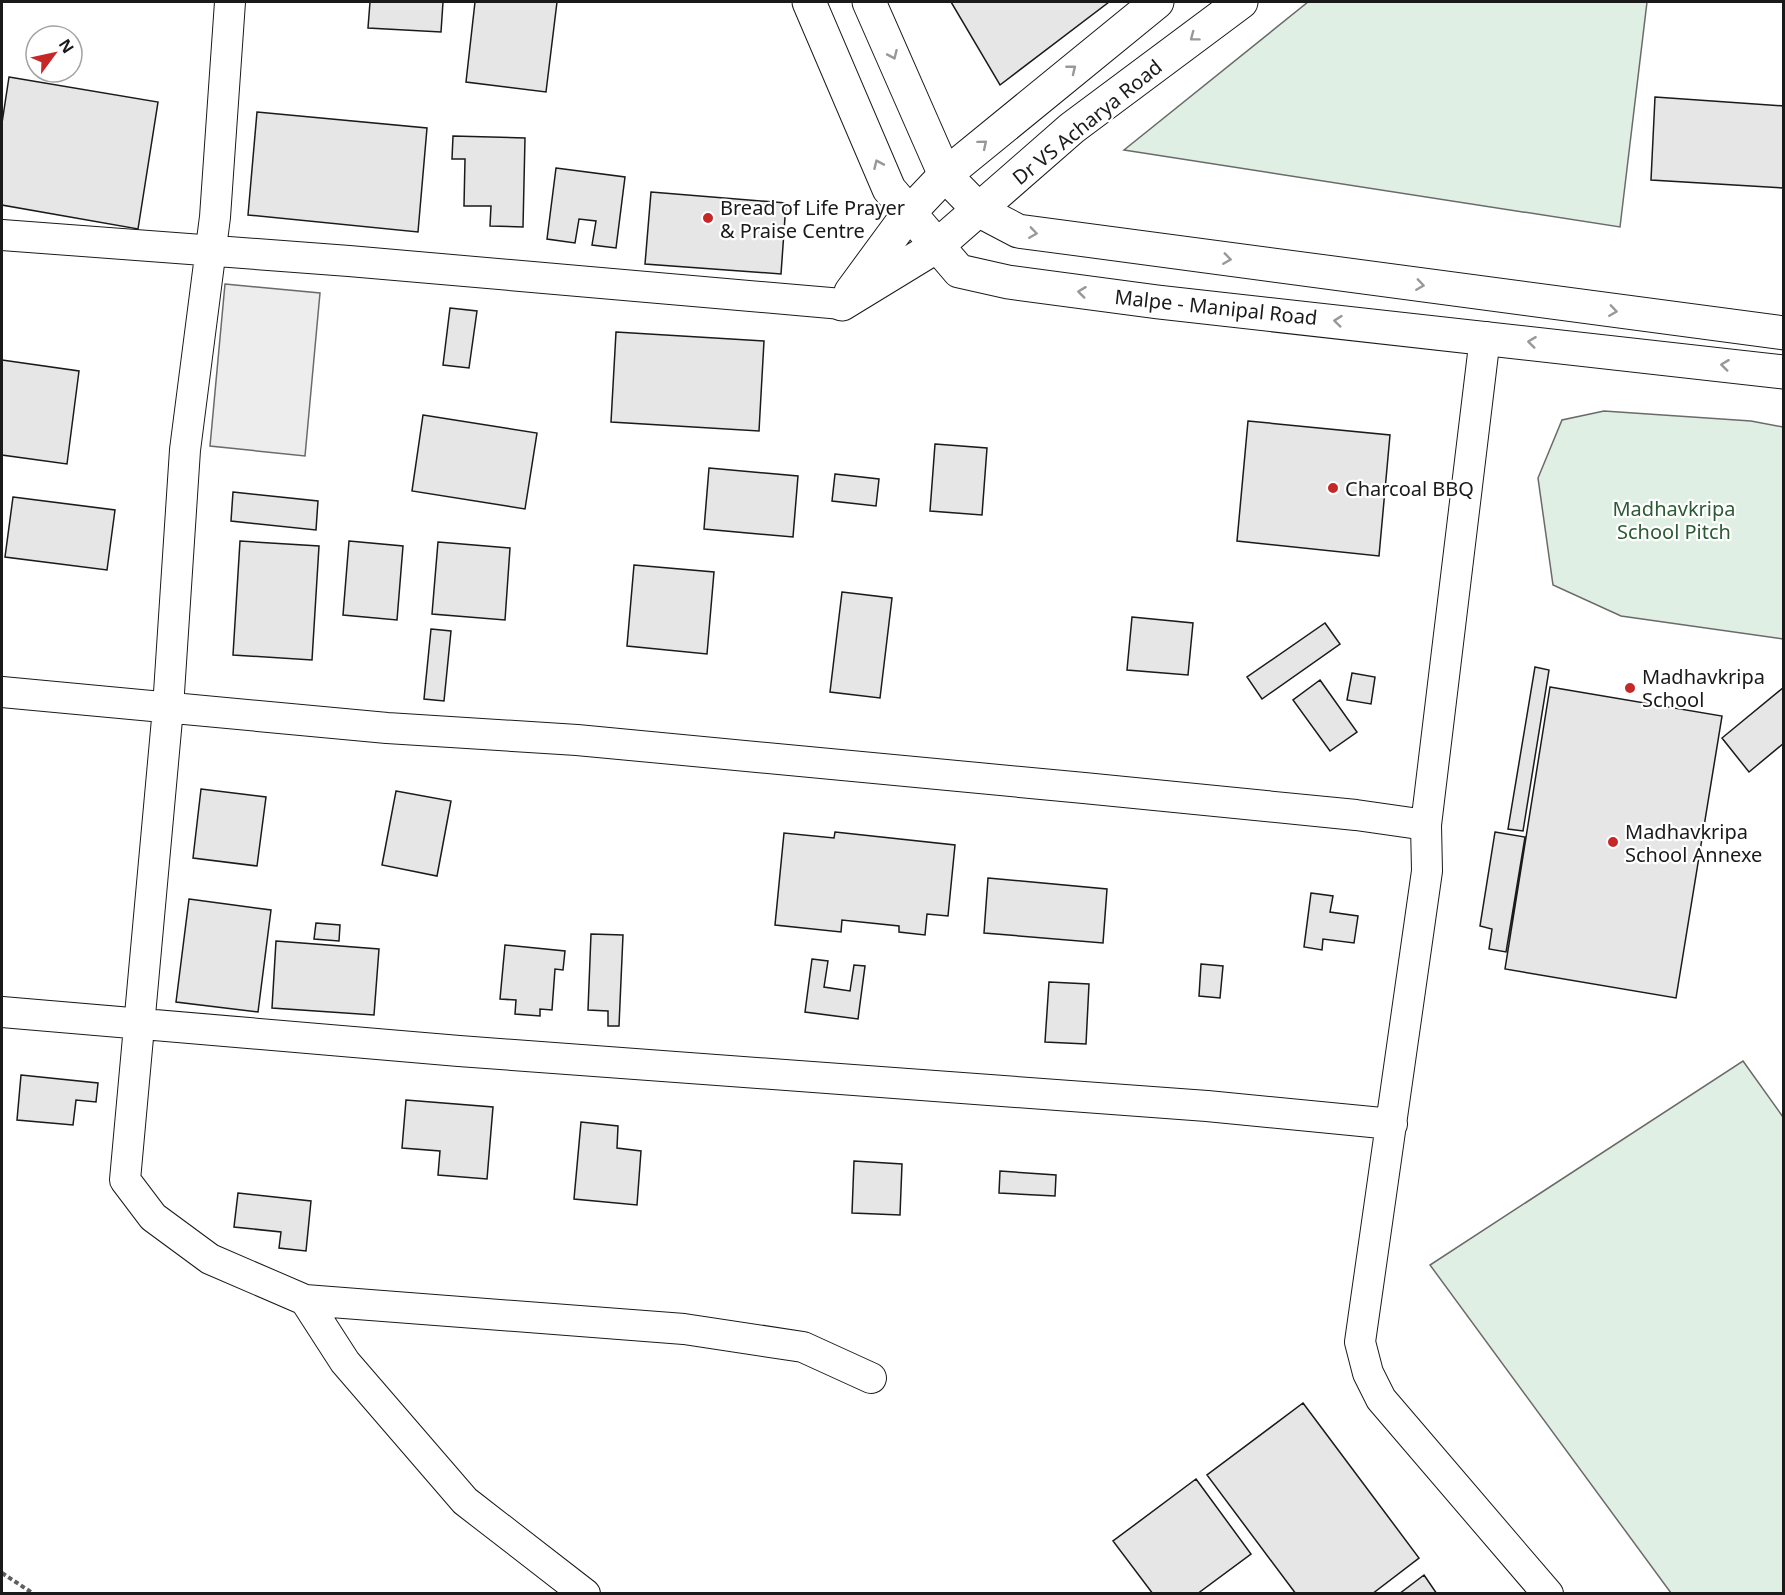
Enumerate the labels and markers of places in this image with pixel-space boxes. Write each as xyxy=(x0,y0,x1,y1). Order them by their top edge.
place label: Bread of Life Prayer & Praise Centre xyxy=(720,194,905,244)
marker: Bread of Life Prayer & Praise Centre xyxy=(701,211,715,225)
place label: Charcoal BBQ xyxy=(1345,475,1474,502)
marker: Charcoal BBQ xyxy=(1326,481,1340,495)
place label: Madhavkripa School xyxy=(1642,663,1765,713)
marker: Madhavkripa School xyxy=(1623,681,1637,695)
place label: Madhavkripa School Annexe xyxy=(1625,818,1762,868)
marker: Madhavkripa School Annexe xyxy=(1606,835,1620,849)

